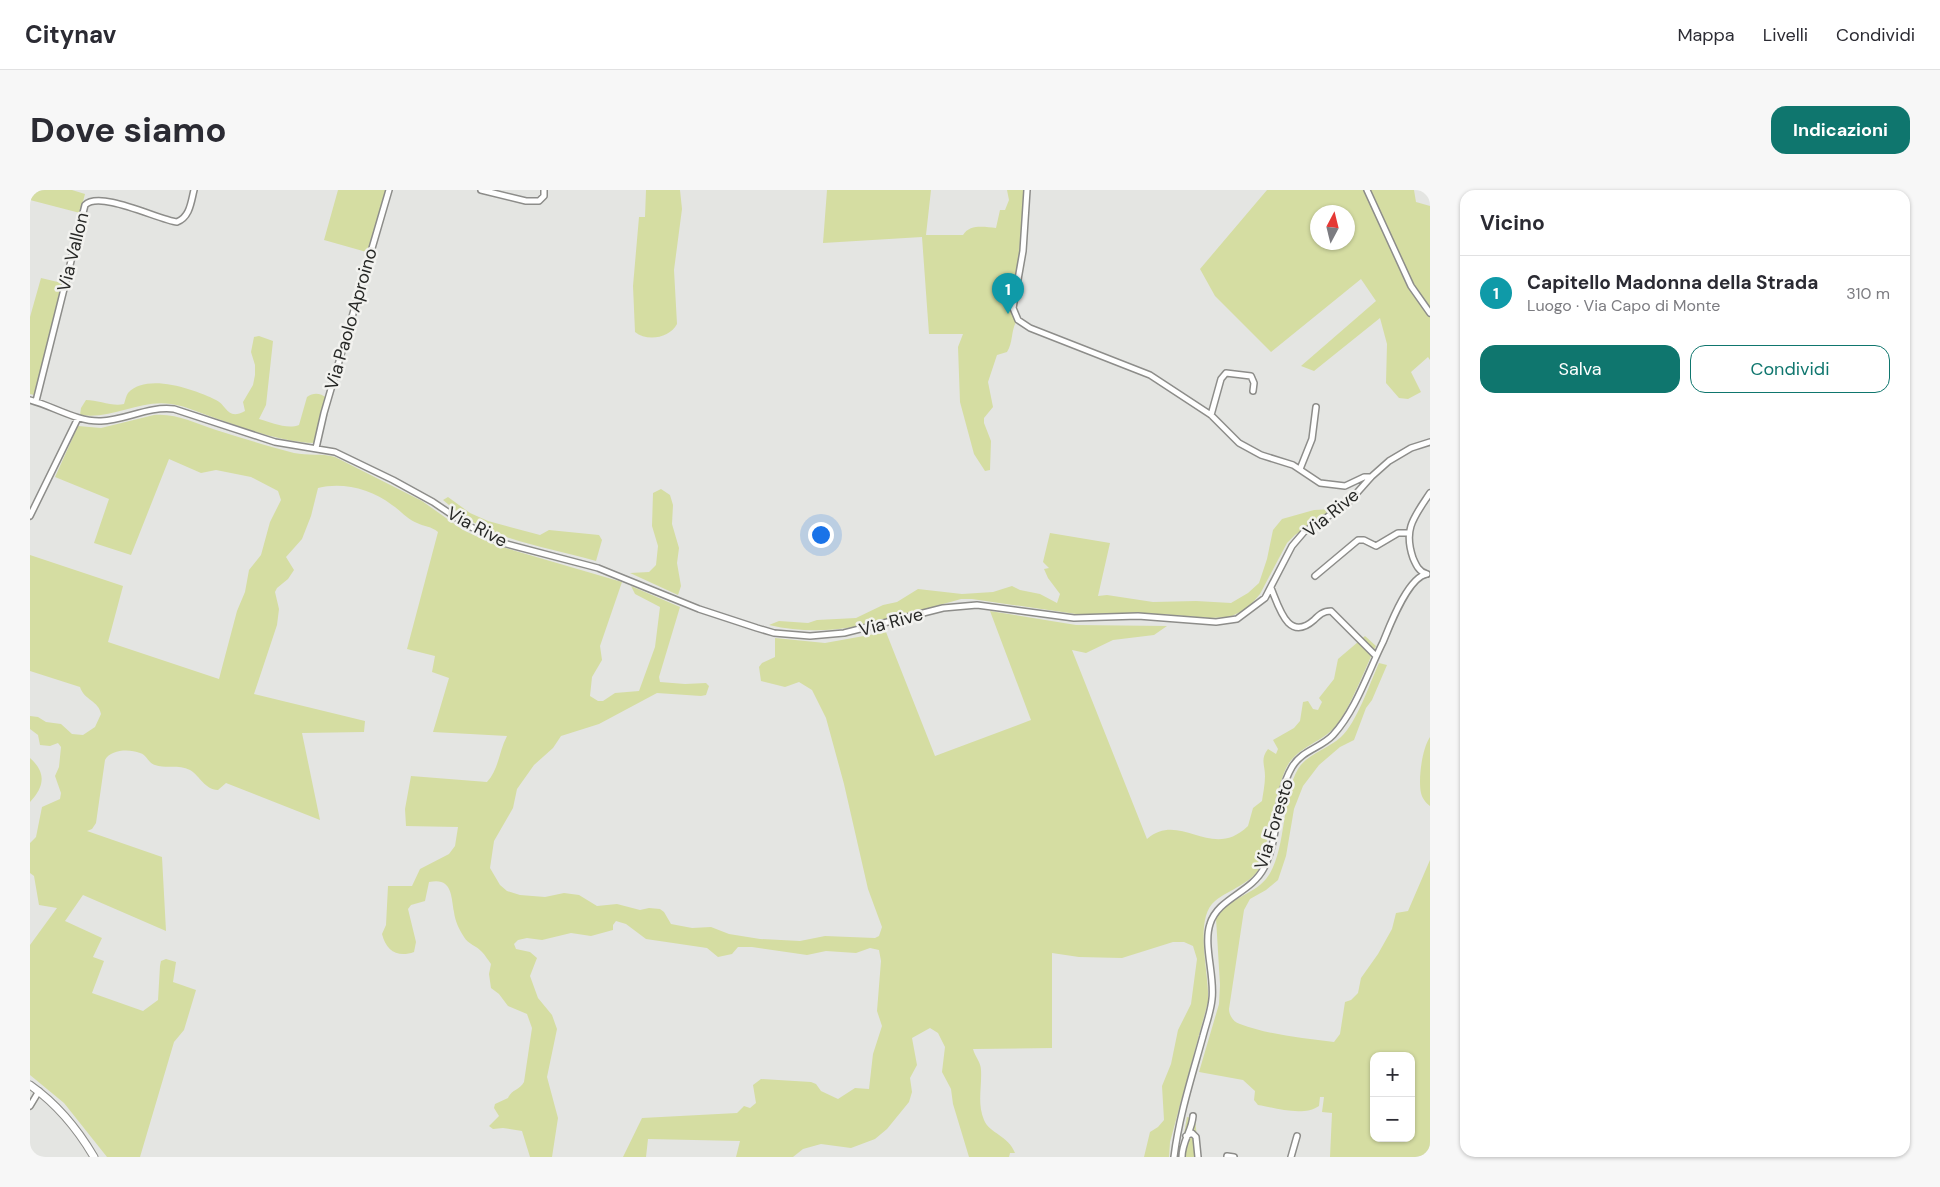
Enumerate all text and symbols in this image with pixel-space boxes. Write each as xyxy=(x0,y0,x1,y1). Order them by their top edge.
text: Citynav xyxy=(25,19,116,50)
text: Mappa xyxy=(1677,23,1735,47)
text: Livelli xyxy=(1763,23,1808,47)
text: Condividi xyxy=(1836,23,1915,47)
button: Indicazioni xyxy=(1771,106,1910,154)
text: Dove siamo xyxy=(30,107,227,153)
north arrow xyxy=(1310,205,1355,250)
text: Vicino xyxy=(1480,209,1545,237)
street label: Via Vallon xyxy=(52,210,94,294)
street label: Via Paolo Aproino xyxy=(319,245,383,393)
text: Capitello Madonna della Strada xyxy=(1527,270,1818,295)
pin: 1 xyxy=(992,273,1024,314)
text: 1 xyxy=(1493,283,1499,304)
text: 310 m xyxy=(1846,283,1890,304)
text: Luogo · Via Capo di Monte xyxy=(1527,295,1720,316)
button: Salva xyxy=(1480,345,1680,393)
button: Condividi xyxy=(1690,345,1890,393)
street label: Via Rive xyxy=(1298,483,1364,543)
street label: Via Rive xyxy=(443,501,511,553)
your location xyxy=(808,522,834,548)
street label: Via Rive xyxy=(856,602,926,642)
street label: Via Foresto xyxy=(1249,776,1299,872)
map controls xyxy=(1370,1052,1415,1142)
button: + xyxy=(1370,1052,1415,1097)
button: − xyxy=(1370,1097,1415,1142)

